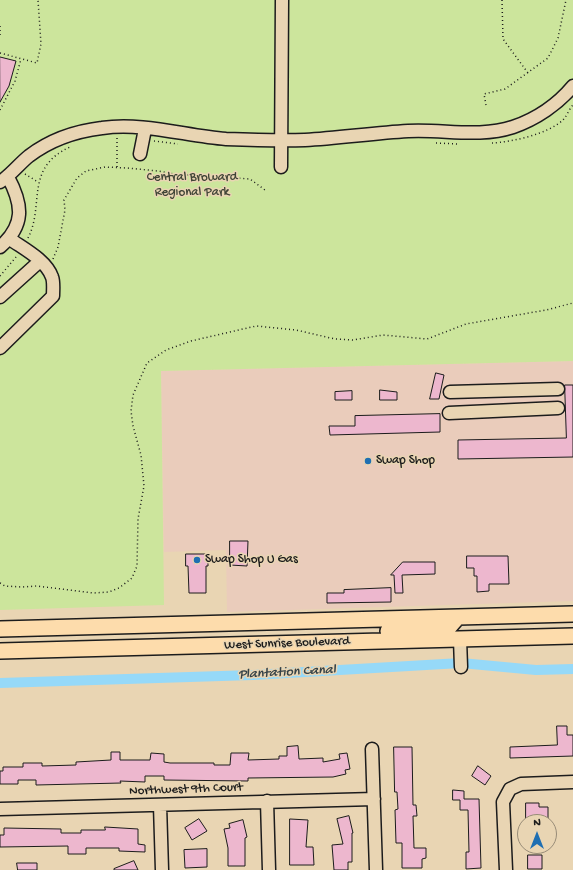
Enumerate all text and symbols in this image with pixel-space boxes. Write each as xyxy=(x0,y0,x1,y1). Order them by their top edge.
park label: Central Broward Regional Park xyxy=(147,170,237,201)
place label: Swap Shop xyxy=(376,453,435,469)
marker: Swap Shop xyxy=(363,456,373,466)
place label: Swap Shop U Gas xyxy=(205,552,298,568)
marker: Swap Shop U Gas xyxy=(192,555,202,565)
street label: West Sunrise Boulevard xyxy=(224,634,350,654)
water label: Plantation Canal xyxy=(238,662,336,684)
street label: Northwest 9th Court xyxy=(129,780,243,800)
north arrow xyxy=(517,814,557,854)
text: N xyxy=(533,817,541,829)

